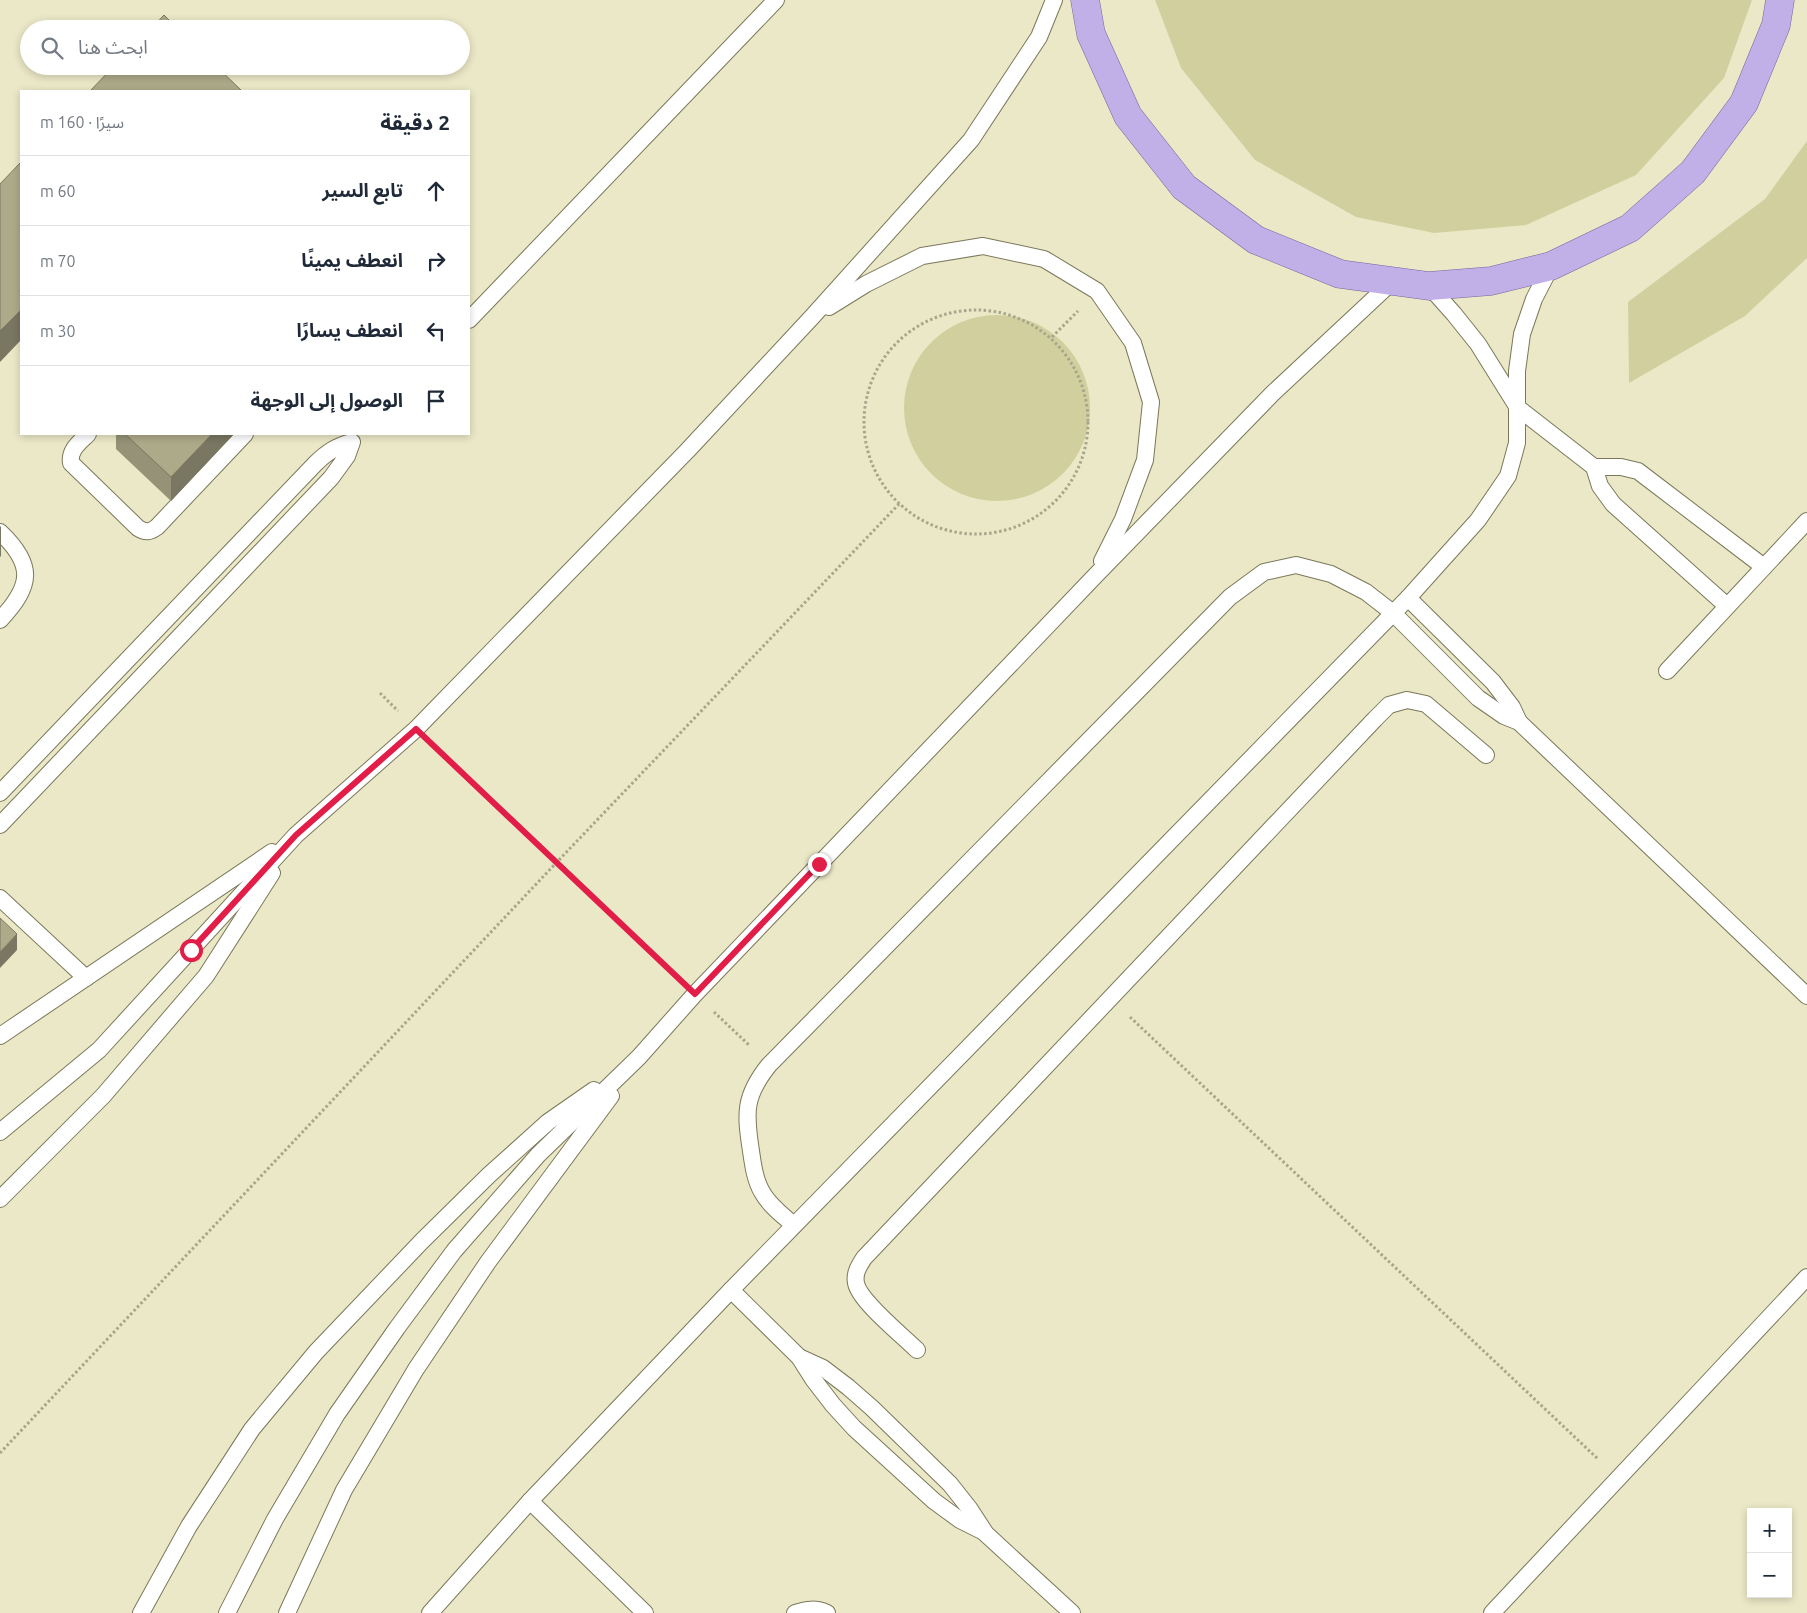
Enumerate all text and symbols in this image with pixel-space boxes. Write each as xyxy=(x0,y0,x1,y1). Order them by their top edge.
search box xyxy=(20,20,470,75)
icon: search xyxy=(38,34,66,62)
text: ابحث هنا xyxy=(78,36,148,58)
text: 2 دقيقة xyxy=(380,110,450,134)
text: سيرًا · 160 m xyxy=(40,113,124,131)
icon: ahead xyxy=(422,177,450,205)
text: تابع السير xyxy=(322,179,403,201)
text: 60 m xyxy=(40,182,76,200)
icon: right xyxy=(422,247,450,275)
text: انعطف يمينًا xyxy=(301,249,403,271)
text: 70 m xyxy=(40,252,76,270)
icon: left xyxy=(422,317,450,345)
text: انعطف يسارًا xyxy=(296,319,403,341)
text: 30 m xyxy=(40,322,76,340)
icon: arrive xyxy=(422,387,450,415)
text: الوصول إلى الوجهة xyxy=(251,389,403,411)
route end xyxy=(808,853,831,876)
route start xyxy=(180,939,203,962)
map controls xyxy=(1747,1508,1792,1598)
button: + xyxy=(1747,1508,1792,1553)
button: − xyxy=(1747,1553,1792,1598)

